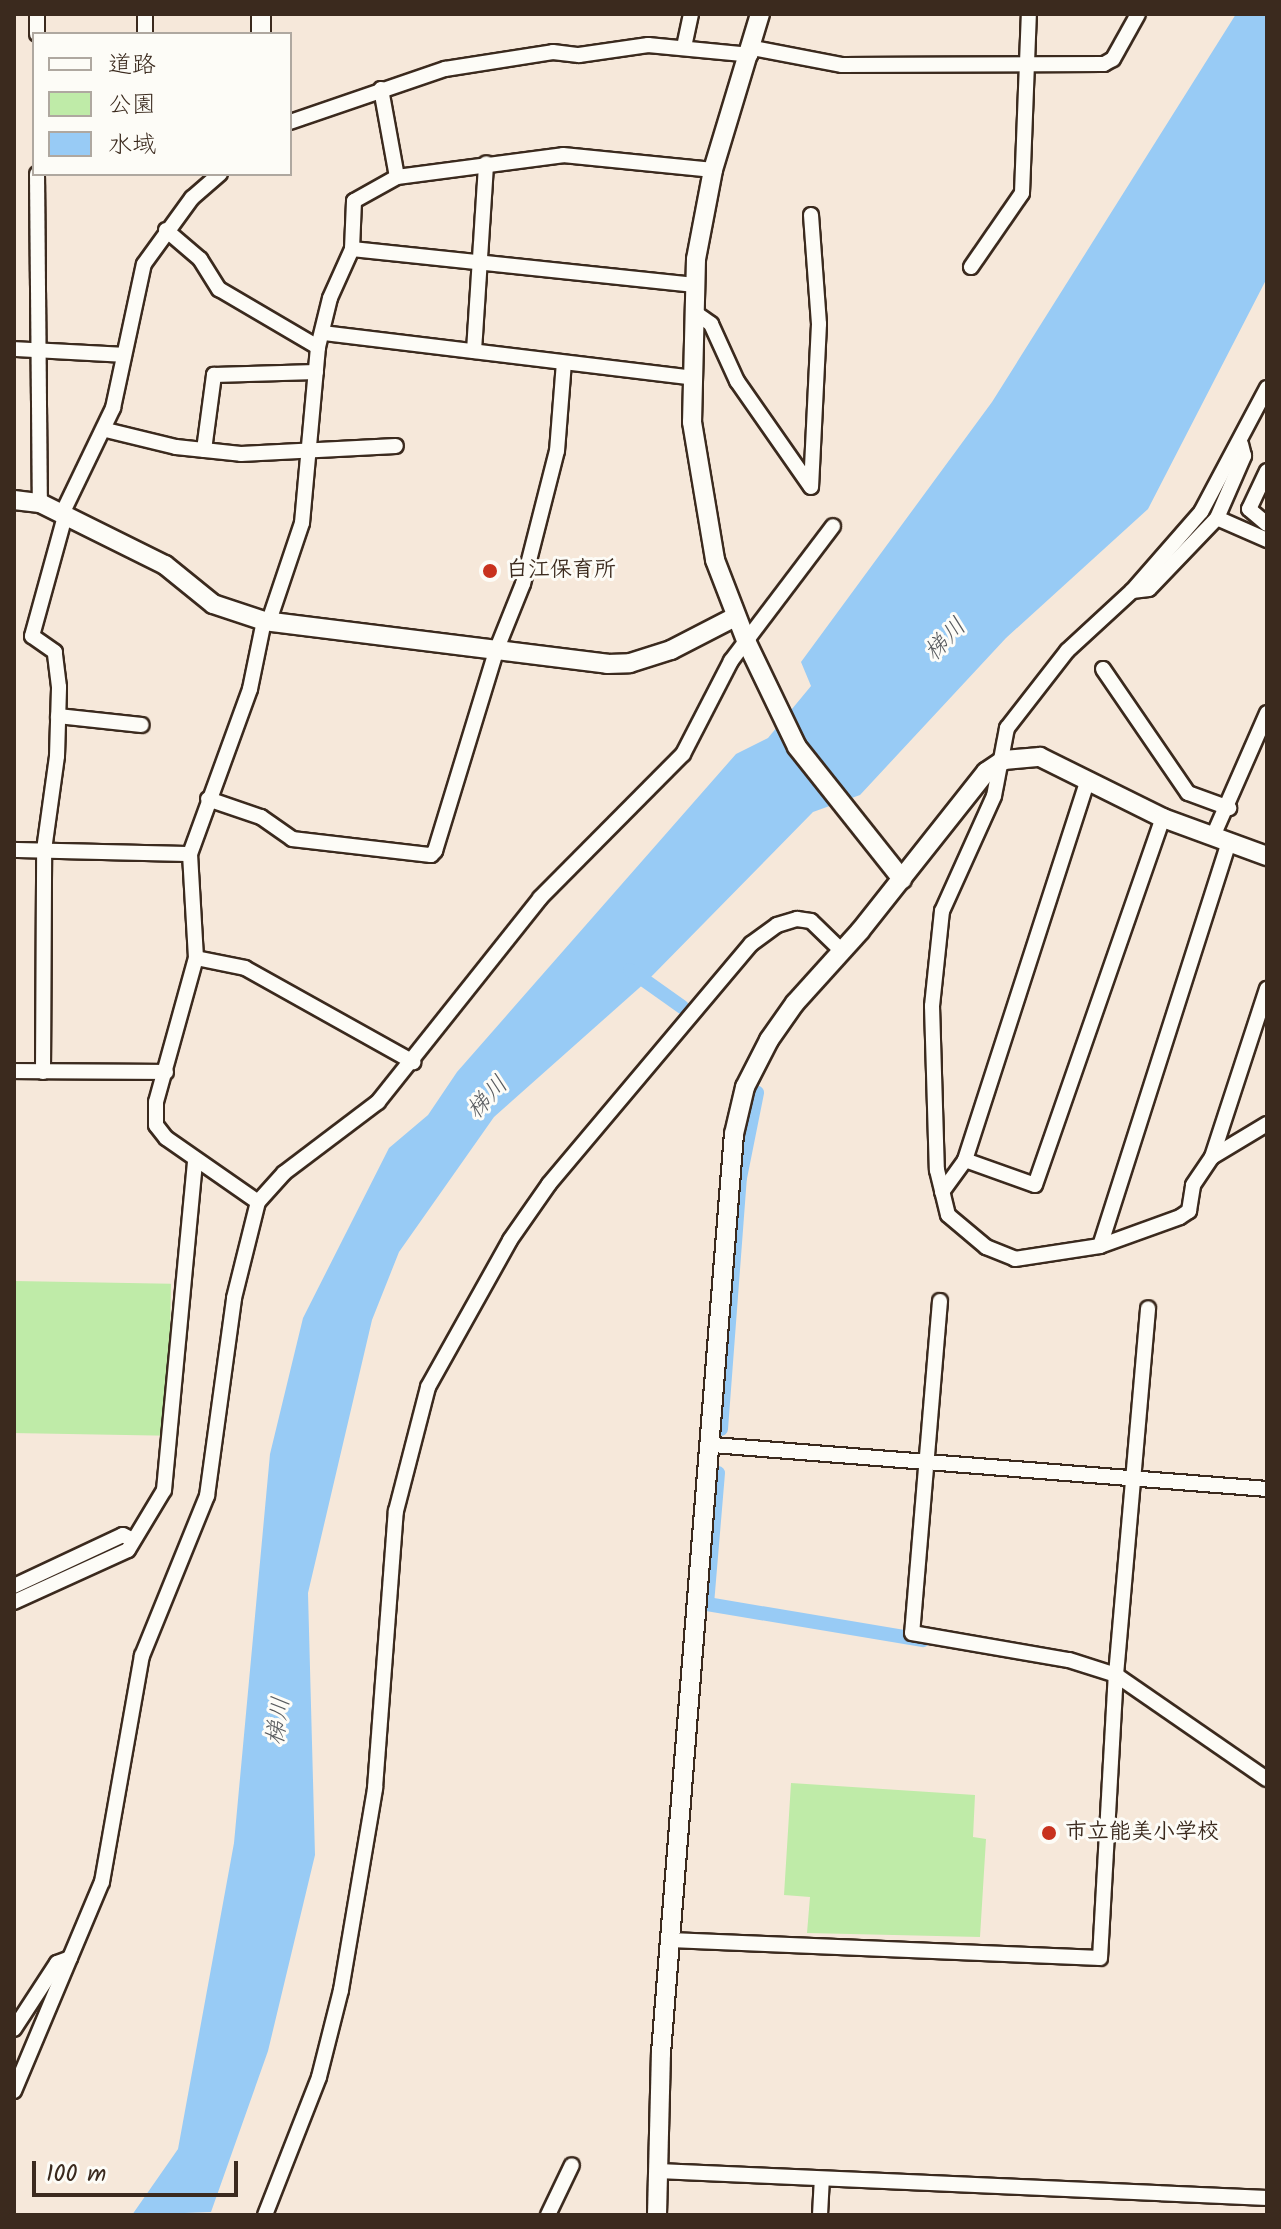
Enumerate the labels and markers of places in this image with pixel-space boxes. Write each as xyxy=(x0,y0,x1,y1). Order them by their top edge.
place label: 白江保育所 xyxy=(506,558,616,584)
marker: 白江保育所 xyxy=(481,562,499,580)
place label: 市立能美小学校 xyxy=(1065,1820,1219,1846)
marker: 市立能美小学校 xyxy=(1040,1824,1058,1842)

